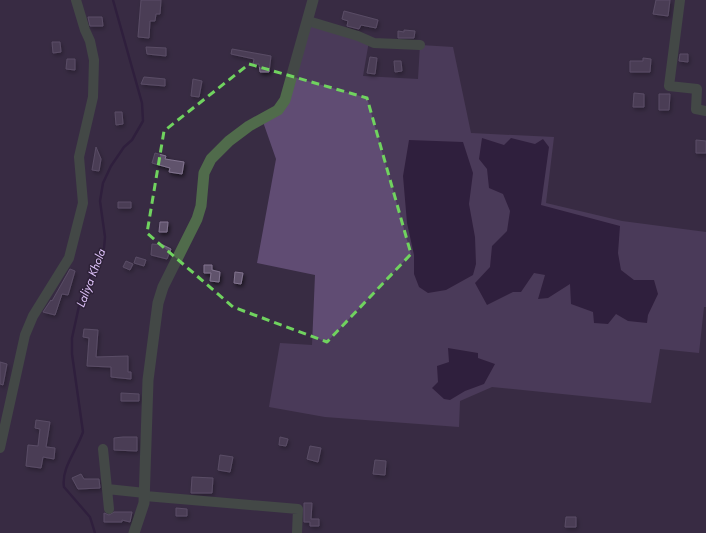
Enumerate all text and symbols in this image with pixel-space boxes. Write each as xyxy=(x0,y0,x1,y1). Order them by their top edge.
water label: Laliya Khola xyxy=(72,246,111,310)

